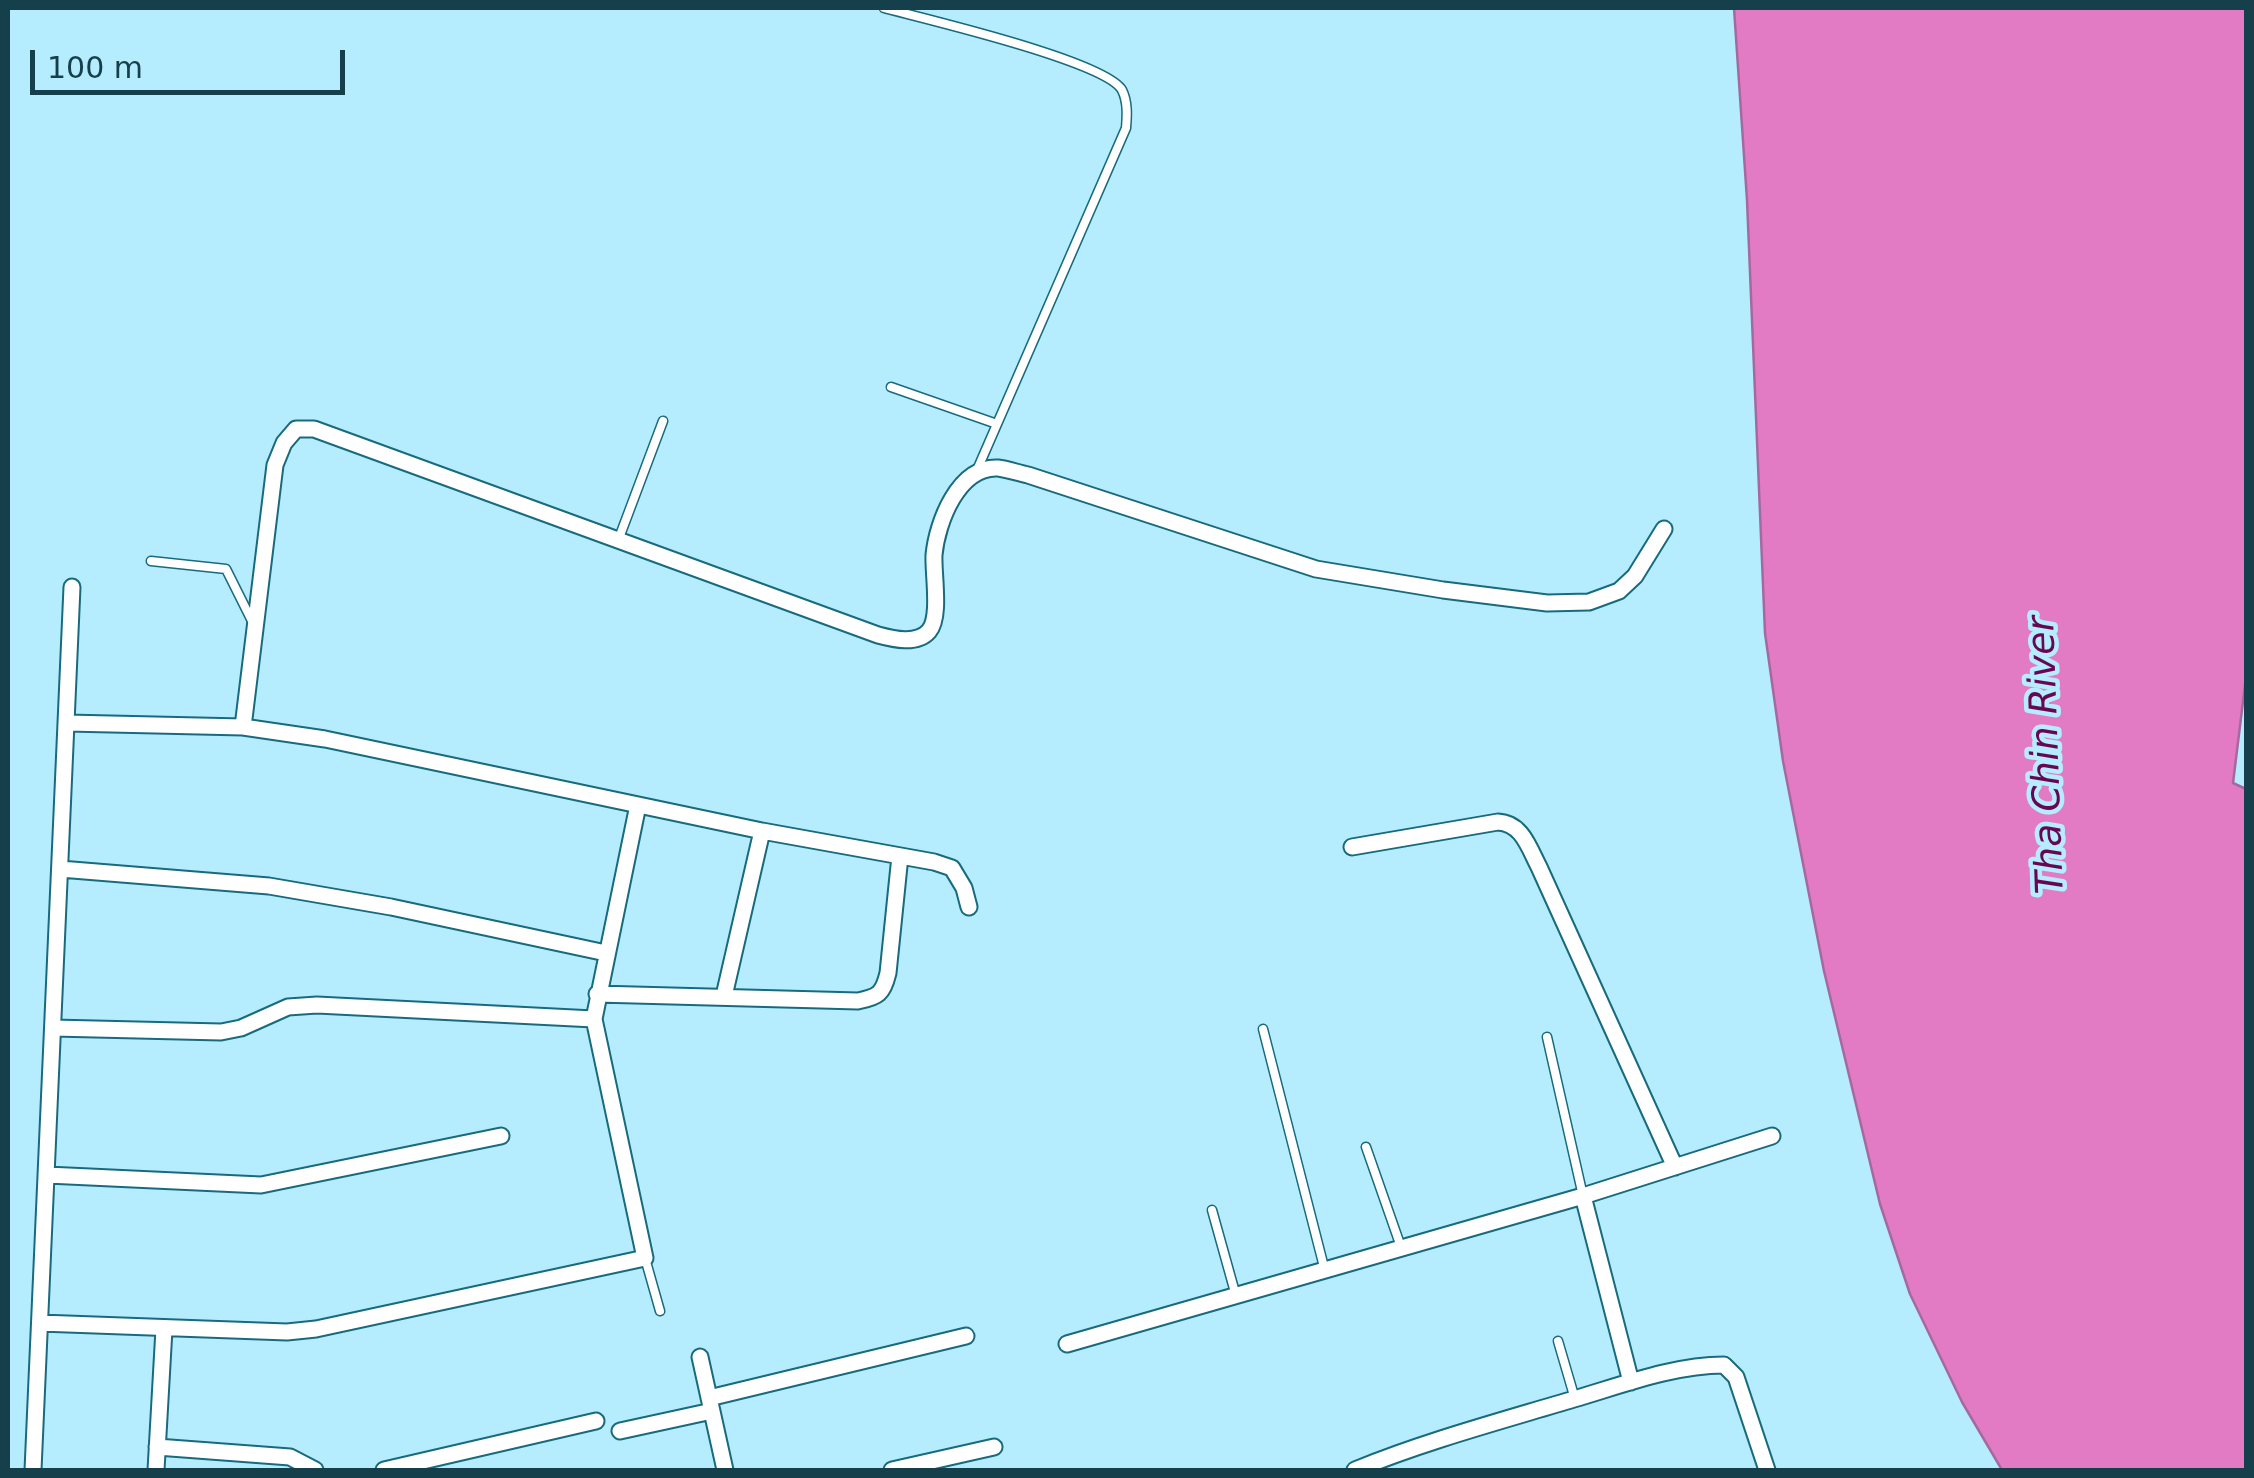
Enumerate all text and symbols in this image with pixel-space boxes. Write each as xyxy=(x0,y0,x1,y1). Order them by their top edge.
scale bar xyxy=(35,30,350,92)
text: 100 m xyxy=(47,50,143,85)
water label: Tha Chin River xyxy=(2020,615,2076,895)

